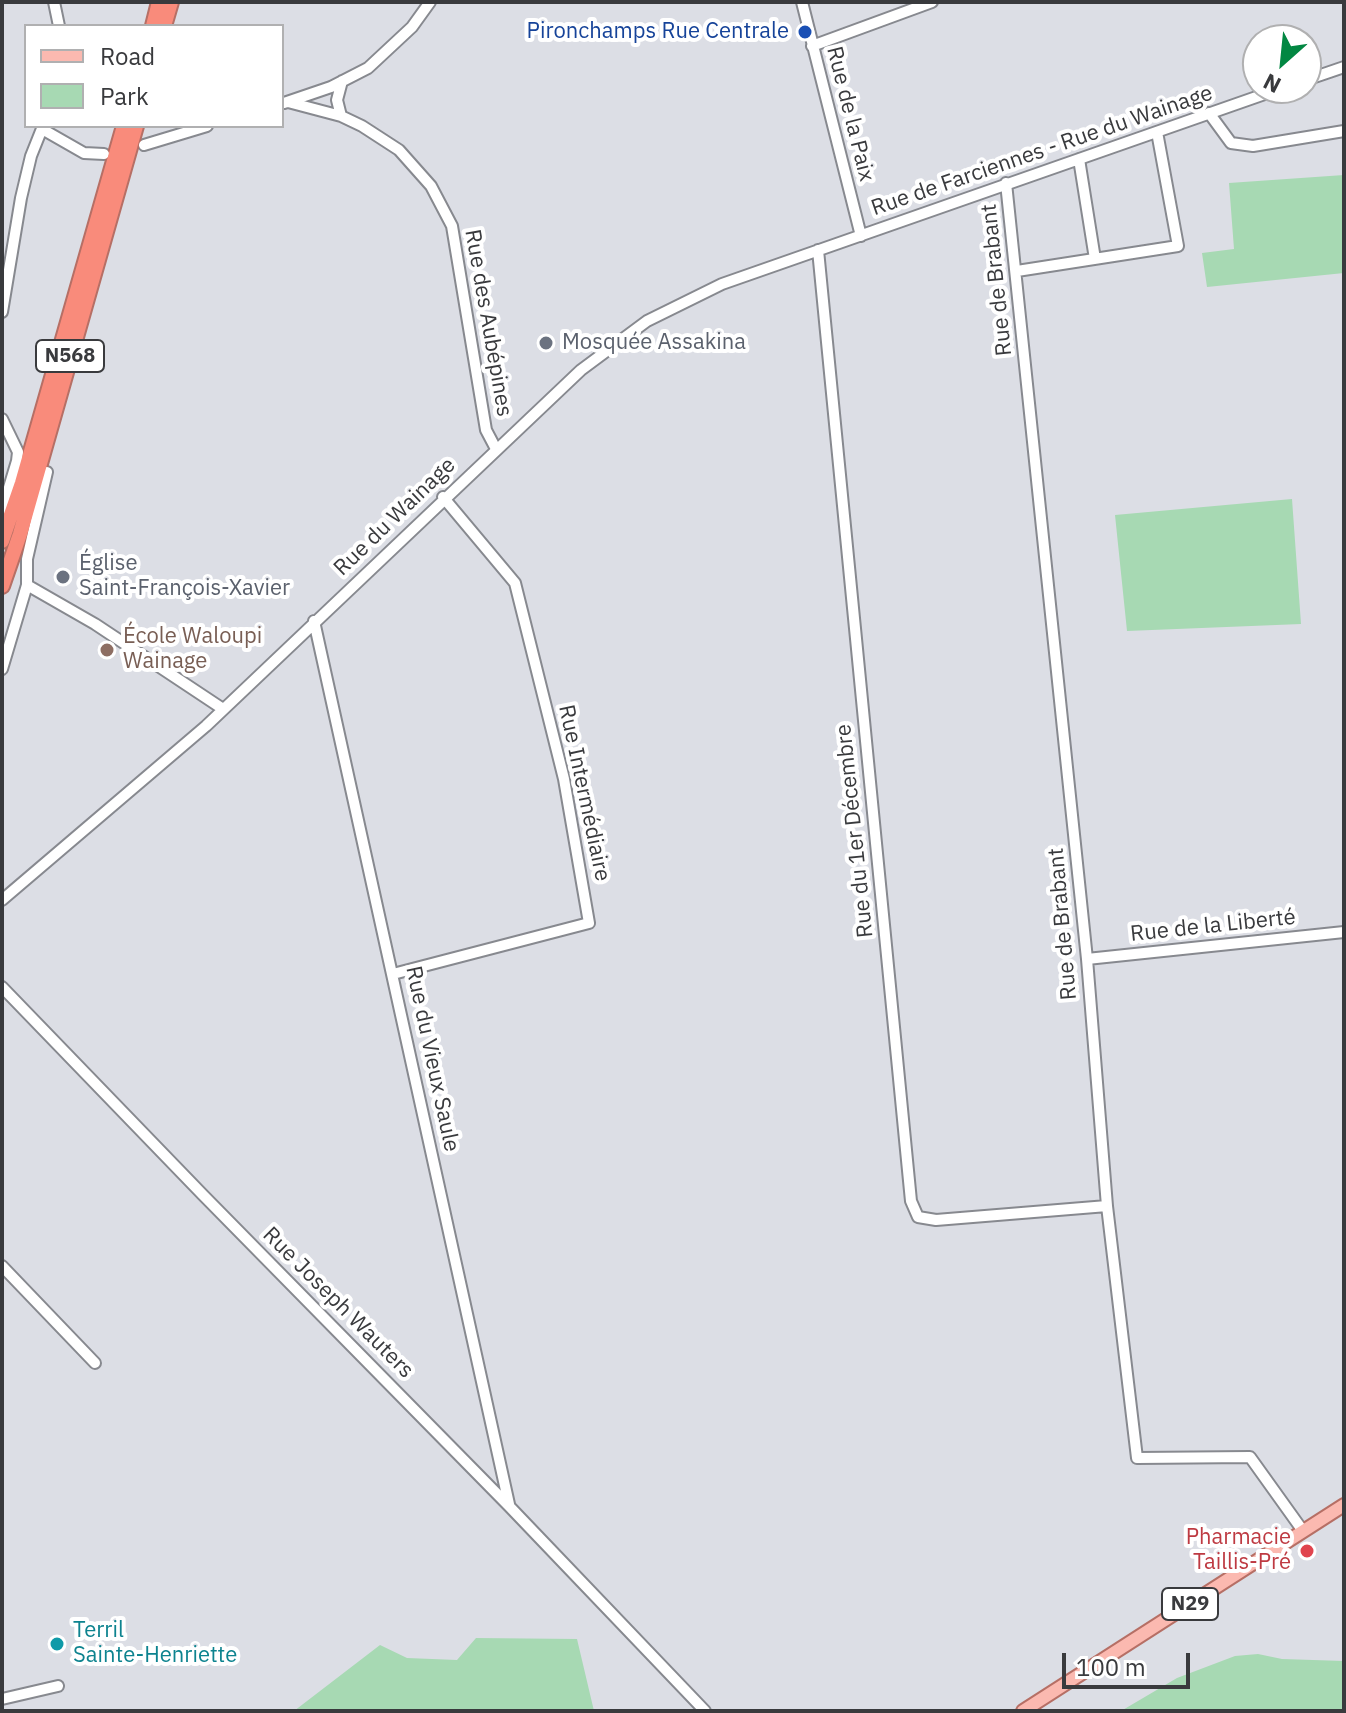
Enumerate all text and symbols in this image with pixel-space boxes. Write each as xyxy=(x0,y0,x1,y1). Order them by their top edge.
place label: Pironchamps Rue Centrale xyxy=(527,19,789,45)
marker: Pironchamps Rue Centrale xyxy=(796,23,814,41)
legend xyxy=(24,24,284,128)
north arrow xyxy=(1242,24,1322,104)
text: Road xyxy=(100,40,155,72)
street label: Rue de la Paix xyxy=(820,44,880,184)
text: N xyxy=(1258,68,1285,101)
text: Park xyxy=(100,80,149,112)
street label: Rue de Farciennes - Rue du Wainage xyxy=(868,80,1216,222)
street label: Rue de Brabant xyxy=(976,203,1018,357)
street label: Rue des Aubépines xyxy=(459,227,517,419)
place label: Mosquée Assakina xyxy=(562,330,746,356)
marker: Mosquée Assakina xyxy=(537,334,555,352)
road number: N568 xyxy=(36,340,104,372)
street label: Rue du Wainage xyxy=(329,452,461,582)
place label: Église Saint-François-Xavier xyxy=(79,551,290,602)
marker: Église Saint-François-Xavier xyxy=(54,568,72,586)
place label: École Waloupi Wainage xyxy=(123,624,262,676)
marker: École Waloupi Wainage xyxy=(98,641,116,659)
street label: Rue Intermédiaire xyxy=(552,702,616,884)
street label: Rue du 1er Décembre xyxy=(831,723,879,939)
street label: Rue de Brabant xyxy=(1043,847,1083,1001)
street label: Rue de la Liberté xyxy=(1129,904,1297,948)
street label: Rue du Vieux Saule xyxy=(399,964,465,1154)
street label: Rue Joseph Wauters xyxy=(257,1222,419,1384)
place label: Pharmacie Taillis-Pré xyxy=(1186,1525,1291,1576)
marker: Pharmacie Taillis-Pré xyxy=(1298,1542,1316,1560)
road number: N29 xyxy=(1162,1588,1218,1620)
place label: Terril Sainte-Henriette xyxy=(73,1618,237,1670)
marker: Terril Sainte-Henriette xyxy=(48,1635,66,1653)
scale bar xyxy=(1066,1637,1194,1687)
text: 100 m xyxy=(1076,1651,1146,1683)

